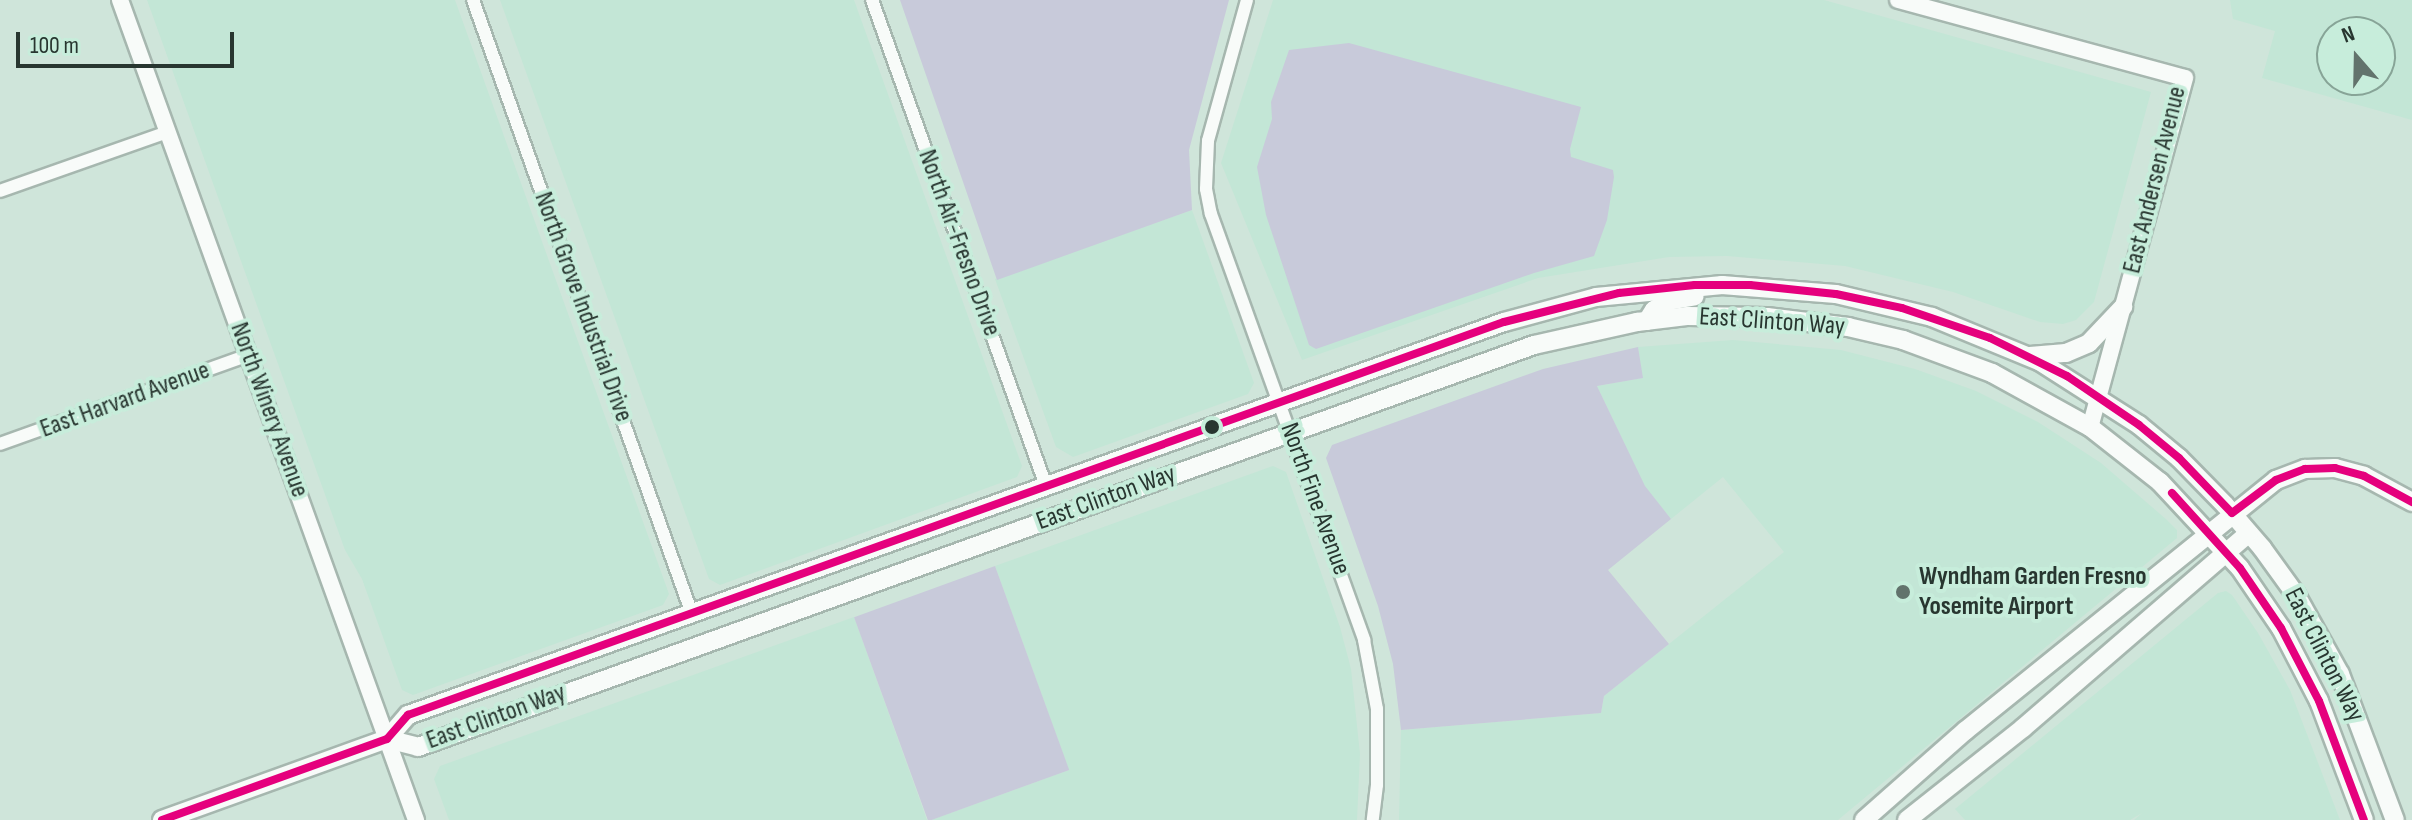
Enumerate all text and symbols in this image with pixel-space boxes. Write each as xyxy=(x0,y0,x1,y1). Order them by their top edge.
scale bar xyxy=(20,16,238,66)
north arrow xyxy=(2316,16,2396,96)
text: N xyxy=(2338,20,2358,50)
text: 100 m xyxy=(30,31,79,60)
street label: East Andersen Avenue xyxy=(2117,83,2193,277)
street label: North Air-Fresno Drive xyxy=(911,146,1007,340)
street label: North Grove Industrial Drive xyxy=(527,188,639,426)
street label: East Clinton Way xyxy=(1698,301,1846,343)
street label: North Winery Avenue xyxy=(223,318,315,502)
street label: East Harvard Avenue xyxy=(36,355,214,445)
unlabelled marker xyxy=(1204,419,1220,435)
street label: North Fine Avenue xyxy=(1273,419,1357,579)
street label: East Clinton Way xyxy=(1032,458,1180,538)
place label: Wyndham Garden Fresno Yosemite Airport xyxy=(1919,561,2147,622)
marker: Wyndham Garden Fresno Yosemite Airport xyxy=(1894,583,1912,601)
street label: East Clinton Way xyxy=(2277,583,2371,727)
street label: East Clinton Way xyxy=(422,677,570,757)

